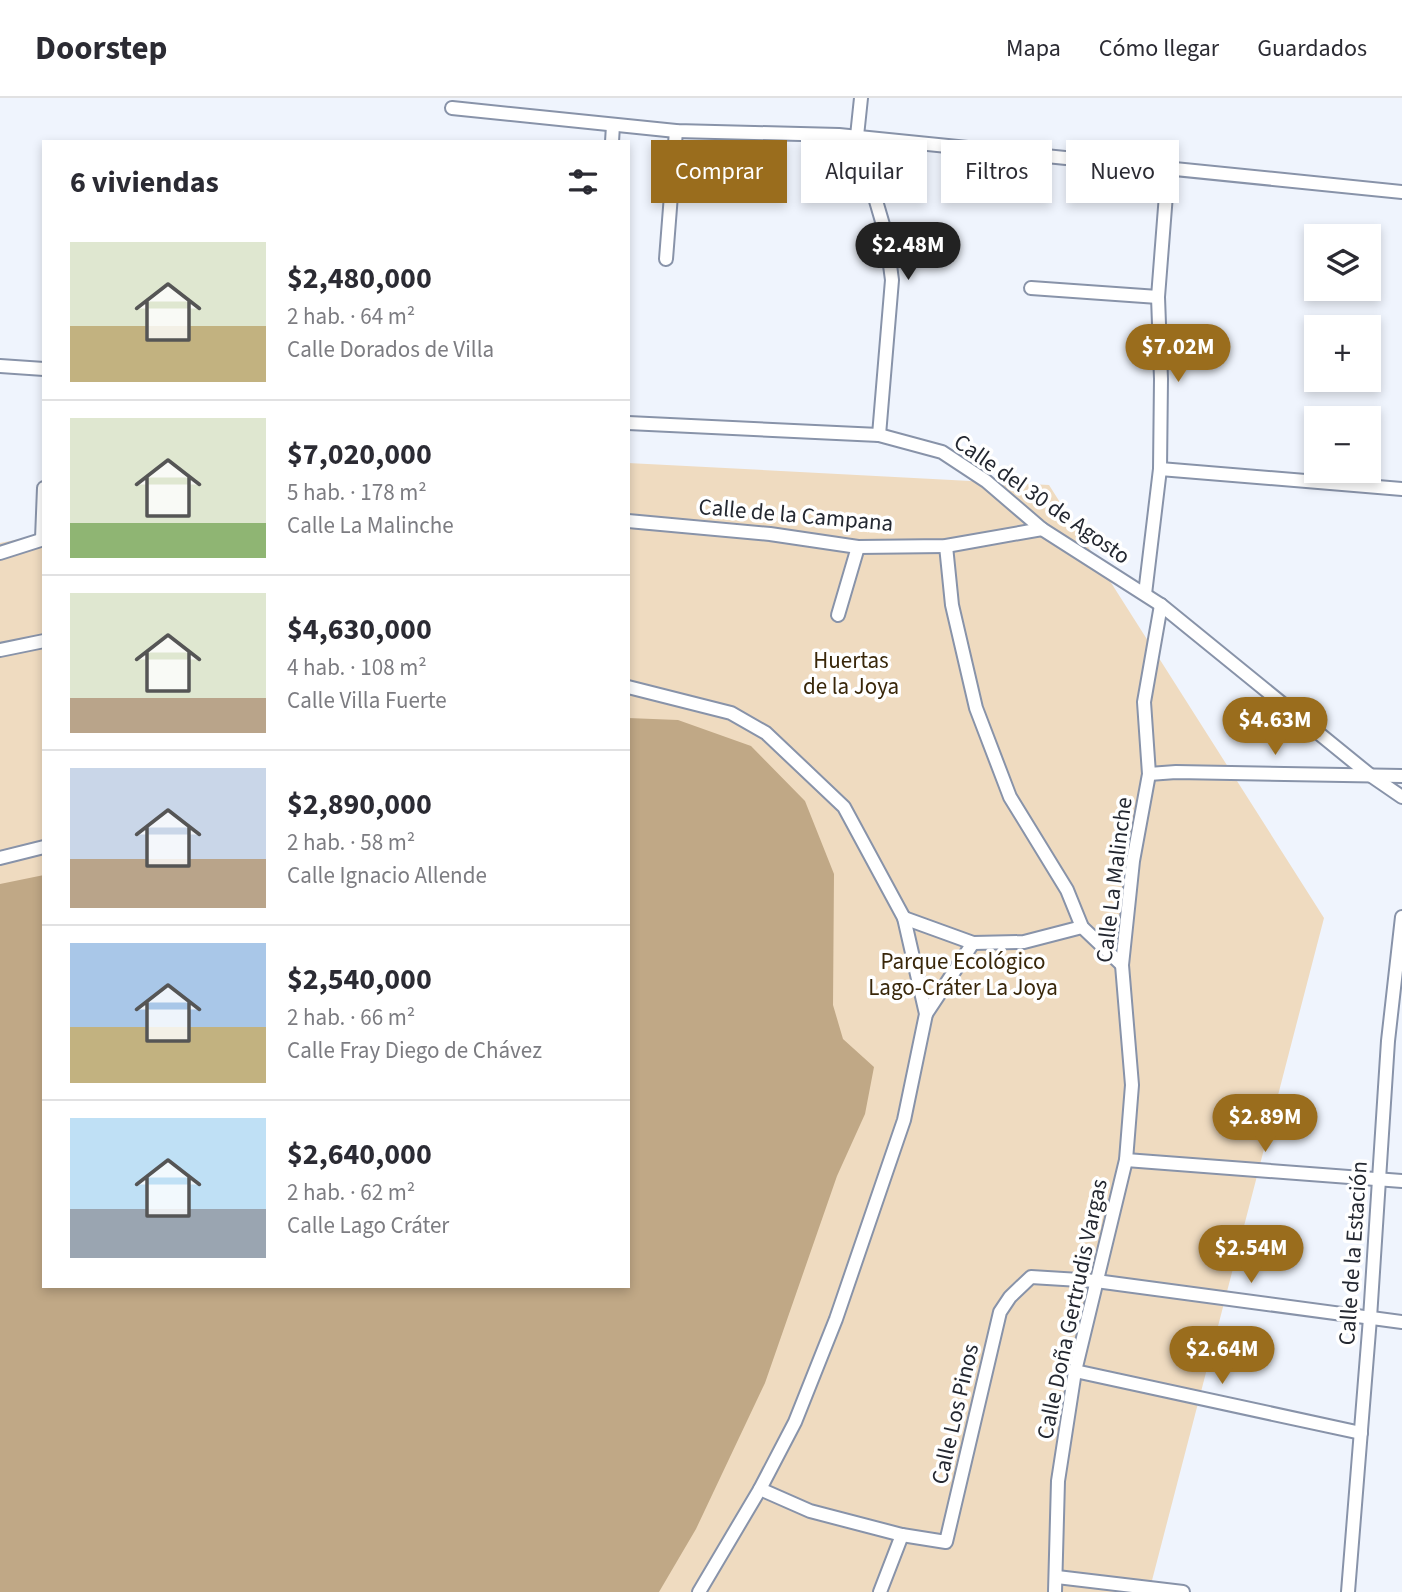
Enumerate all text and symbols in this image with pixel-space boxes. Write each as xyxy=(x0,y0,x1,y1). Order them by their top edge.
text: Doorstep xyxy=(35,25,167,72)
text: Mapa xyxy=(1006,31,1061,66)
text: Cómo llegar xyxy=(1099,31,1219,66)
text: Guardados xyxy=(1257,31,1367,66)
chip: Comprar xyxy=(651,140,787,203)
chip: Alquilar xyxy=(801,140,927,203)
chip: Filtros xyxy=(941,140,1052,203)
chip: Nuevo xyxy=(1066,140,1179,203)
text: 6 viviendas xyxy=(70,161,219,204)
icon: filters xyxy=(564,163,602,201)
pin: $2.48M xyxy=(851,222,965,282)
map controls xyxy=(1304,224,1381,483)
button: layers xyxy=(1304,224,1381,301)
text: $2.48M xyxy=(871,228,945,261)
text: $2,480,000 xyxy=(287,257,432,300)
icon: home xyxy=(126,270,210,354)
text: 2 hab. · 64 m² xyxy=(287,300,415,333)
button: + xyxy=(1304,315,1381,392)
pin: $7.02M xyxy=(1121,324,1235,384)
text: $7.02M xyxy=(1141,330,1215,363)
text: Calle Dorados de Villa xyxy=(287,333,494,366)
button: − xyxy=(1304,406,1381,483)
street label: Calle del 30 de Agosto xyxy=(947,426,1137,572)
text: $7,020,000 xyxy=(287,433,432,476)
icon: home xyxy=(126,446,210,530)
text: 5 hab. · 178 m² xyxy=(287,476,427,509)
street label: Calle de la Campana xyxy=(697,490,895,540)
text: Calle La Malinche xyxy=(287,509,454,542)
text: $4,630,000 xyxy=(287,608,432,651)
icon: home xyxy=(126,621,210,705)
park label: Huertas de la Joya xyxy=(803,644,899,703)
text: 4 hab. · 108 m² xyxy=(287,651,427,684)
text: Calle Villa Fuerte xyxy=(287,684,447,717)
pin: $4.63M xyxy=(1218,698,1332,757)
text: $4.63M xyxy=(1238,703,1312,736)
text: $2,890,000 xyxy=(287,783,432,826)
street label: Calle La Malinche xyxy=(1087,795,1141,965)
icon: home xyxy=(126,796,210,880)
text: 2 hab. · 58 m² xyxy=(287,826,415,859)
text: Calle Ignacio Allende xyxy=(287,859,487,892)
park label: Parque Ecológico Lago-Cráter La Joya xyxy=(868,945,1058,1004)
text: $2,540,000 xyxy=(287,958,432,1001)
icon: home xyxy=(126,971,210,1055)
text: 2 hab. · 66 m² xyxy=(287,1001,415,1034)
text: Calle Fray Diego de Chávez xyxy=(287,1034,542,1067)
pin: $2.89M xyxy=(1208,1094,1322,1154)
text: $2.89M xyxy=(1228,1100,1302,1133)
text: $2,640,000 xyxy=(287,1133,432,1176)
icon: home xyxy=(126,1146,210,1230)
street label: Calle de la Estación xyxy=(1330,1160,1376,1346)
text: 2 hab. · 62 m² xyxy=(287,1176,415,1209)
street label: Calle Doña Gertrudis Vargas xyxy=(1028,1176,1116,1442)
text: Calle Lago Cráter xyxy=(287,1209,449,1242)
pin: $2.54M xyxy=(1194,1226,1308,1285)
text: $2.54M xyxy=(1214,1231,1288,1264)
pin: $2.64M xyxy=(1165,1326,1279,1386)
text: $2.64M xyxy=(1185,1332,1259,1365)
street label: Calle Los Pinos xyxy=(923,1340,987,1488)

